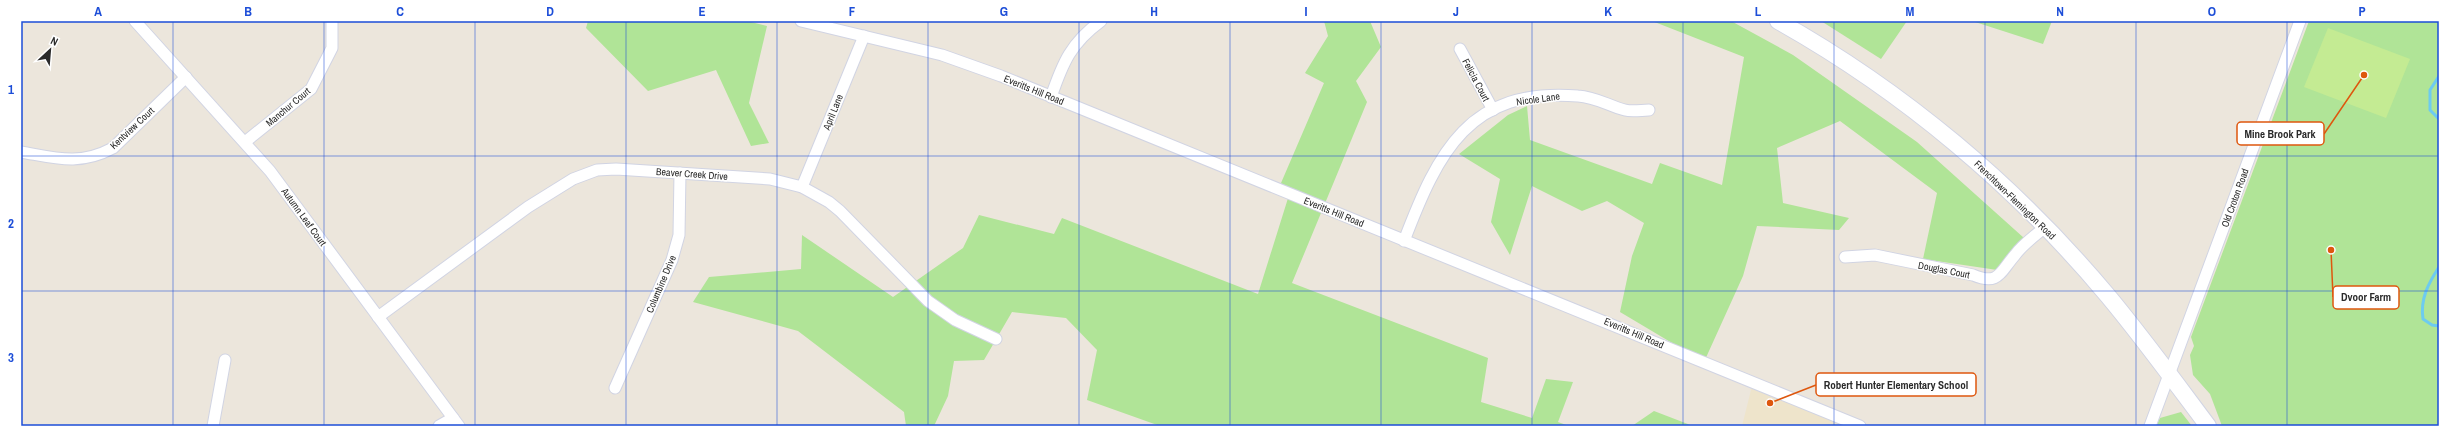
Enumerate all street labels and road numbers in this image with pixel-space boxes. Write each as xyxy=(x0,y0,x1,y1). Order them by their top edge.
street label: Felicia Court xyxy=(1459,56,1493,104)
street label: Everitts Hill Road xyxy=(1002,72,1066,108)
street label: Manchur Court xyxy=(263,84,313,129)
street label: Nicole Lane xyxy=(1515,89,1561,108)
street label: April Lane xyxy=(820,92,846,133)
street label: Kentview Court xyxy=(107,104,157,152)
street label: Frenchtown-Flemington Road xyxy=(1971,158,2059,242)
street label: Beaver Creek Drive xyxy=(656,165,729,183)
street label: Old Croton Road xyxy=(2218,167,2252,229)
street label: Autumn Leaf Court xyxy=(278,185,330,249)
street label: Everitts Hill Road xyxy=(1302,194,1366,230)
street label: Columbine Drive xyxy=(643,253,679,315)
street label: Douglas Court xyxy=(1917,259,1972,282)
street label: Everitts Hill Road xyxy=(1602,315,1666,351)

